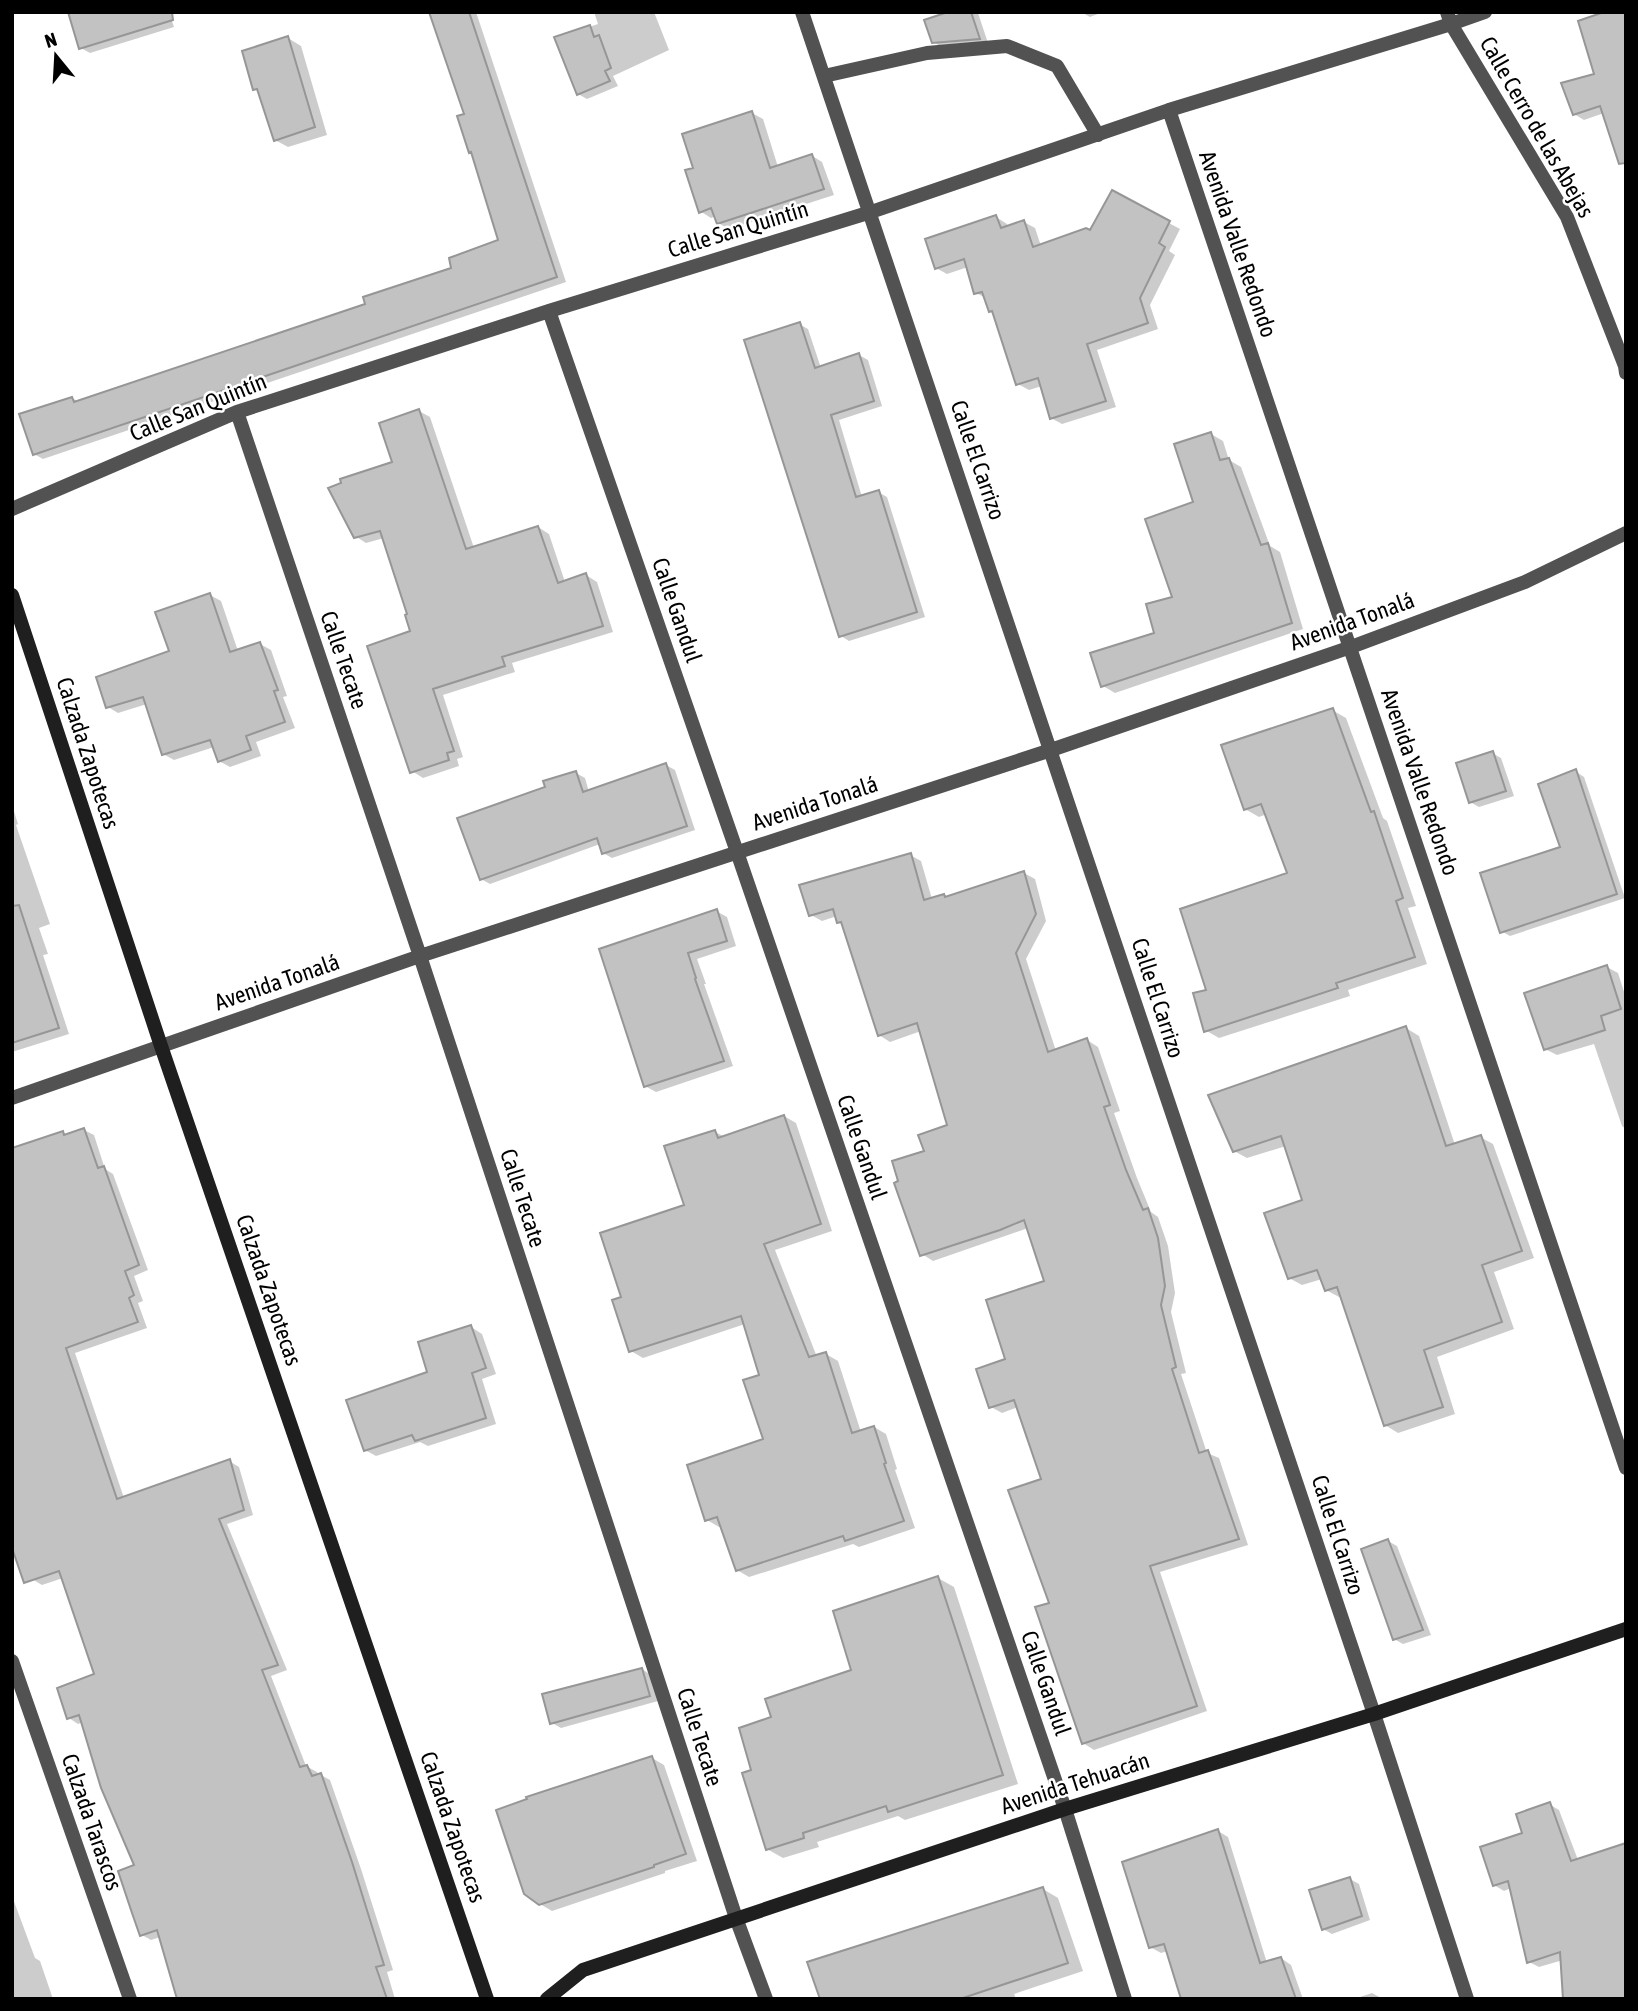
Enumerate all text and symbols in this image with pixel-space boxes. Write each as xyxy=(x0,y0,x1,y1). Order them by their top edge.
north arrow xyxy=(21,21,91,91)
text: N xyxy=(42,28,59,52)
street label: Calle Cerro de las Abejas xyxy=(1475,32,1599,222)
street label: Avenida Valle Redondo xyxy=(1194,147,1282,341)
street label: Calle San Quintín xyxy=(665,195,811,263)
street label: Calle San Quintín xyxy=(126,368,270,446)
street label: Calle El Carrizo xyxy=(945,397,1011,523)
street label: Calle Gandul xyxy=(647,554,707,666)
street label: Avenida Tonalá xyxy=(1286,586,1418,656)
street label: Calle Tecate xyxy=(315,608,373,712)
street label: Calzada Zapotecas xyxy=(51,674,125,832)
street label: Avenida Valle Redondo xyxy=(1376,685,1464,879)
street label: Avenida Tonalá xyxy=(749,770,881,836)
street label: Calle El Carrizo xyxy=(1126,935,1190,1061)
street label: Avenida Tonalá xyxy=(211,948,343,1016)
street label: Calle Gandul xyxy=(832,1091,892,1203)
street label: Calle Tecate xyxy=(495,1146,551,1250)
street label: Calzada Zapotecas xyxy=(231,1211,307,1369)
street label: Calle El Carrizo xyxy=(1306,1472,1370,1598)
street label: Calle Gandul xyxy=(1016,1627,1076,1739)
street label: Calle Tecate xyxy=(672,1685,728,1789)
street label: Avenida Tehuacán xyxy=(997,1747,1153,1819)
street label: Calzada Zapotecas xyxy=(415,1748,491,1906)
street label: Calzada Tarascos xyxy=(56,1750,128,1894)

